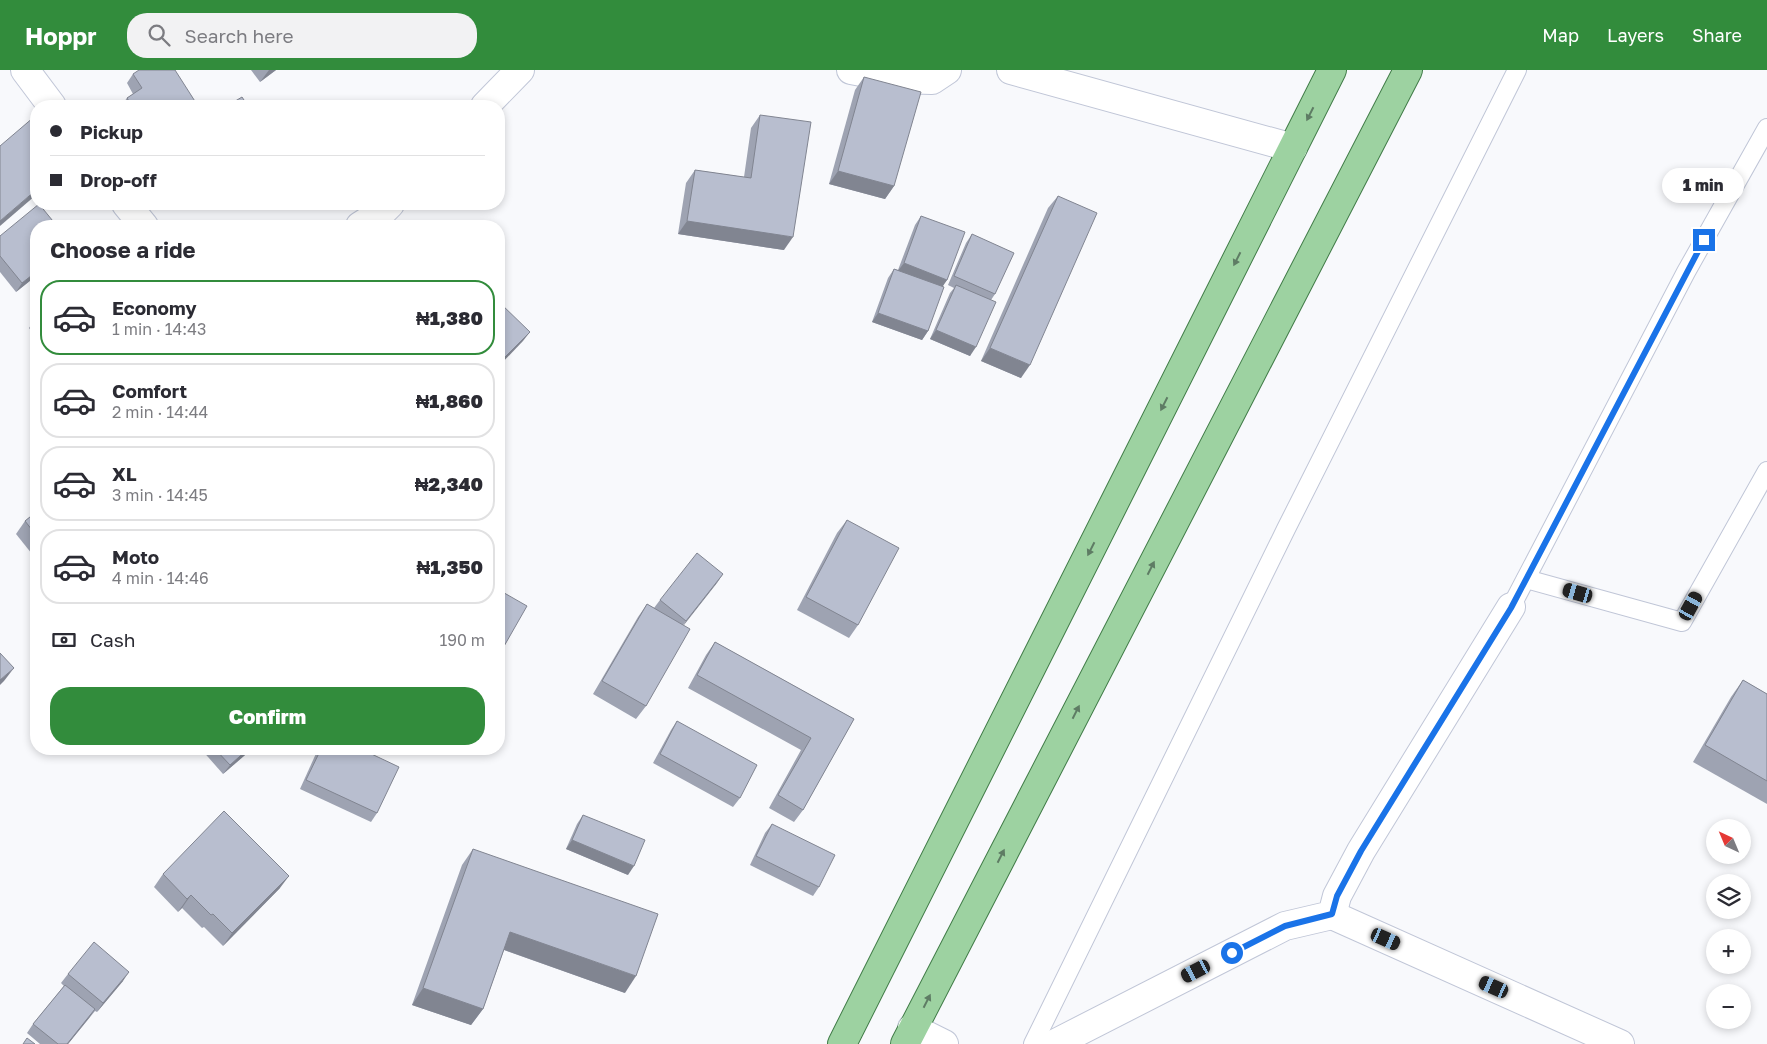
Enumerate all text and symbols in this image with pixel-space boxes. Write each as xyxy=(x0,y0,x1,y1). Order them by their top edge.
search box xyxy=(127,13,477,58)
text: Hoppr xyxy=(25,21,97,50)
icon: search xyxy=(145,21,173,49)
text: Search here xyxy=(185,24,293,47)
text: Map xyxy=(1542,24,1579,46)
text: Layers xyxy=(1607,24,1664,46)
text: Share xyxy=(1692,24,1742,46)
one-way arrow xyxy=(1306,106,1314,121)
text: Pickup xyxy=(80,120,143,143)
text: Drop-off xyxy=(80,168,157,191)
callout: 1 min xyxy=(1663,168,1745,202)
text: 1 min xyxy=(1683,175,1723,195)
route end xyxy=(1693,229,1715,251)
text: Choose a ride xyxy=(50,236,196,263)
one-way arrow xyxy=(1233,251,1241,266)
icon: car xyxy=(52,295,97,340)
text: Economy xyxy=(112,296,197,319)
text: ₦1,380 xyxy=(416,306,483,329)
text: 1 min · 14:43 xyxy=(112,319,206,339)
icon: car xyxy=(52,378,97,423)
text: Comfort xyxy=(112,379,187,402)
text: ₦1,860 xyxy=(416,389,483,412)
one-way arrow xyxy=(1160,397,1168,411)
text: 2 min · 14:44 xyxy=(112,402,208,422)
icon: car xyxy=(52,461,97,506)
text: XL xyxy=(112,462,137,485)
text: ₦2,340 xyxy=(415,472,483,495)
text: 3 min · 14:45 xyxy=(112,485,208,505)
one-way arrow xyxy=(1087,542,1095,556)
icon: car xyxy=(52,544,97,589)
text: Moto xyxy=(112,545,159,568)
text: ₦1,350 xyxy=(416,555,483,578)
one-way arrow xyxy=(1147,560,1155,575)
text: 4 min · 14:46 xyxy=(112,568,209,588)
car xyxy=(1561,582,1594,604)
car xyxy=(1677,589,1704,623)
icon: cash xyxy=(50,626,78,654)
text: Cash xyxy=(90,628,135,651)
text: 190 m xyxy=(439,630,485,650)
button: Confirm xyxy=(50,687,485,745)
one-way arrow xyxy=(1072,705,1080,719)
north arrow xyxy=(1706,819,1751,864)
map controls xyxy=(1706,819,1751,1029)
one-way arrow xyxy=(997,849,1005,863)
button: layers xyxy=(1706,874,1751,919)
car xyxy=(1369,926,1402,952)
button: + xyxy=(1706,929,1751,974)
route start xyxy=(1221,942,1243,964)
car xyxy=(1179,958,1212,984)
car xyxy=(1477,974,1510,1000)
button: − xyxy=(1706,984,1751,1029)
one-way arrow xyxy=(923,993,931,1008)

